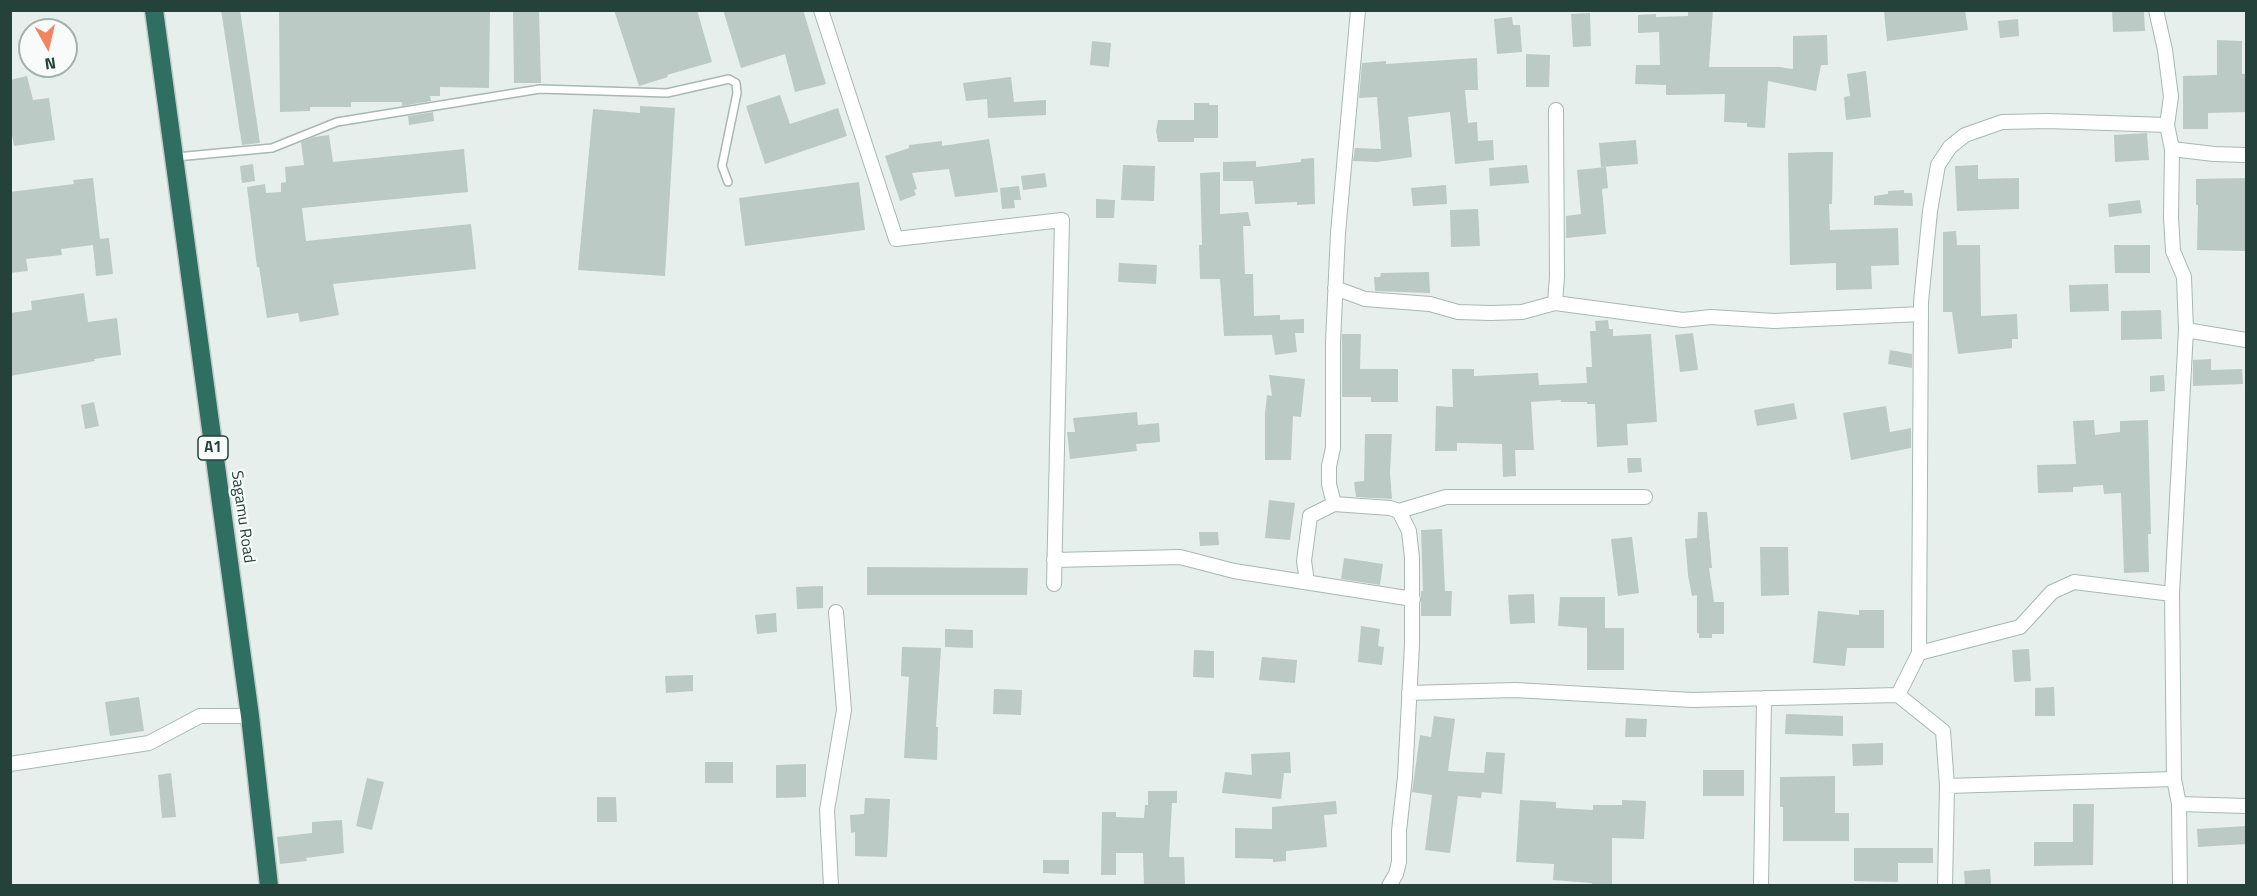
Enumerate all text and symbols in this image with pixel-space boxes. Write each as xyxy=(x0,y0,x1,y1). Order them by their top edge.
north arrow xyxy=(18,18,78,78)
text: N xyxy=(43,51,57,76)
road number: A1 xyxy=(198,436,228,460)
street label: Sagamu Road xyxy=(226,470,258,564)

